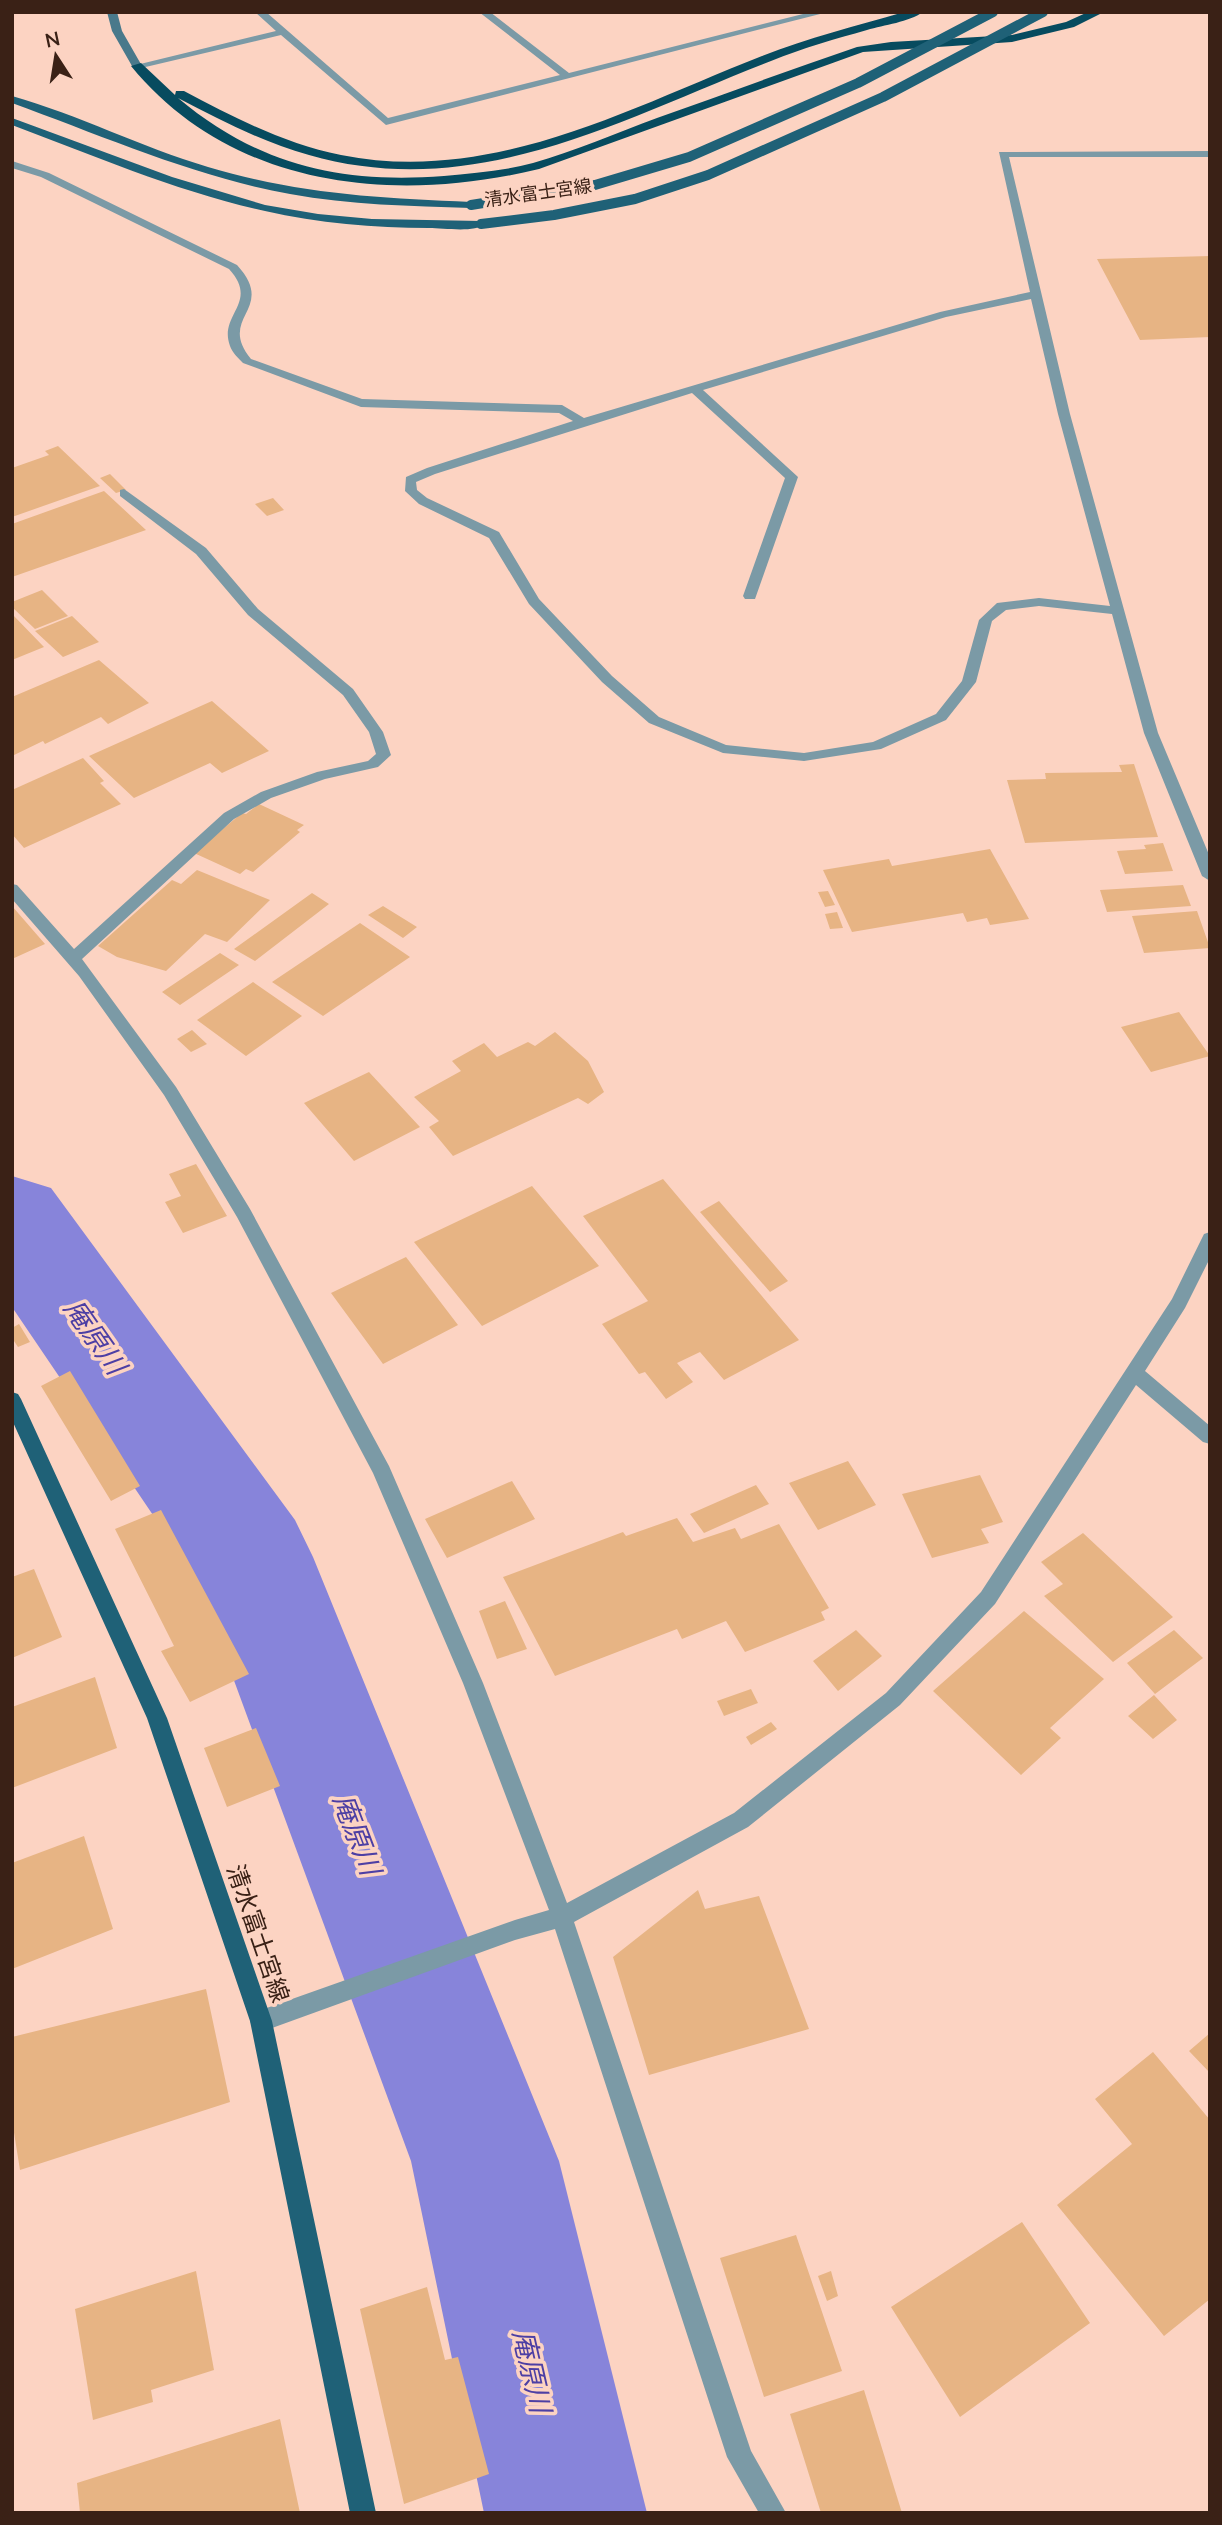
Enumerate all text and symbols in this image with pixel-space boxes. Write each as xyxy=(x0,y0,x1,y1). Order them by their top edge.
north arrow xyxy=(21,21,91,91)
text: N xyxy=(43,26,62,52)
street label: 清水富士宮線 xyxy=(483,174,593,210)
water label: 庵原川 xyxy=(58,1292,136,1383)
water label: 庵原川 xyxy=(327,1789,390,1882)
street label: 清水富士宮線 xyxy=(222,1860,296,2006)
water label: 庵原川 xyxy=(507,2326,560,2419)

